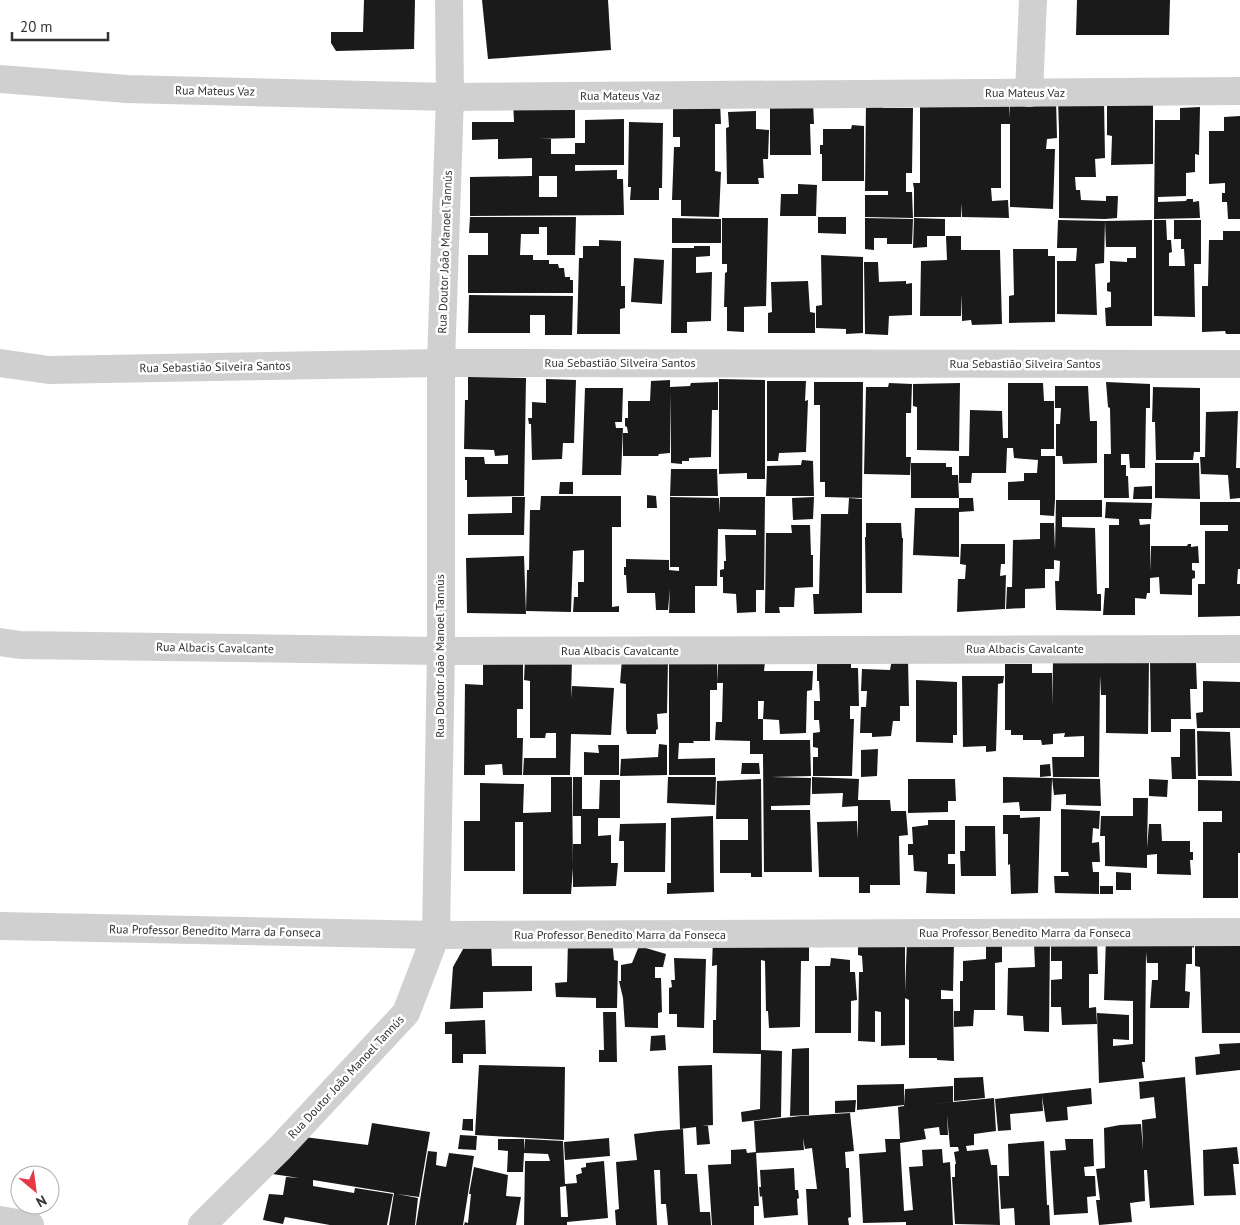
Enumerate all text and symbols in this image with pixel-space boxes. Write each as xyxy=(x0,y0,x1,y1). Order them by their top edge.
scale bar xyxy=(12,10,109,42)
text: 20 m xyxy=(20,17,53,36)
street label: Rua Mateus Vaz xyxy=(175,82,255,99)
street label: Rua Mateus Vaz xyxy=(985,85,1065,100)
street label: Rua Mateus Vaz xyxy=(580,88,660,103)
street label: Rua Doutor João Manoel Tannús xyxy=(434,170,455,334)
street label: Rua Sebastião Silveira Santos xyxy=(544,355,696,370)
street label: Rua Sebastião Silveira Santos xyxy=(949,356,1101,371)
street label: Rua Sebastião Silveira Santos xyxy=(139,358,291,375)
street label: Rua Doutor João Manoel Tannús xyxy=(432,574,447,738)
street label: Rua Albacis Cavalcante xyxy=(156,639,274,656)
street label: Rua Albacis Cavalcante xyxy=(966,641,1084,656)
street label: Rua Albacis Cavalcante xyxy=(561,643,679,658)
street label: Rua Professor Benedito Marra da Fonseca xyxy=(109,921,321,940)
street label: Rua Professor Benedito Marra da Fonseca xyxy=(919,925,1131,940)
street label: Rua Professor Benedito Marra da Fonseca xyxy=(514,927,726,942)
street label: Rua Doutor João Manoel Tannús xyxy=(284,1012,407,1142)
north arrow xyxy=(10,1165,60,1215)
text: N xyxy=(33,1191,50,1211)

